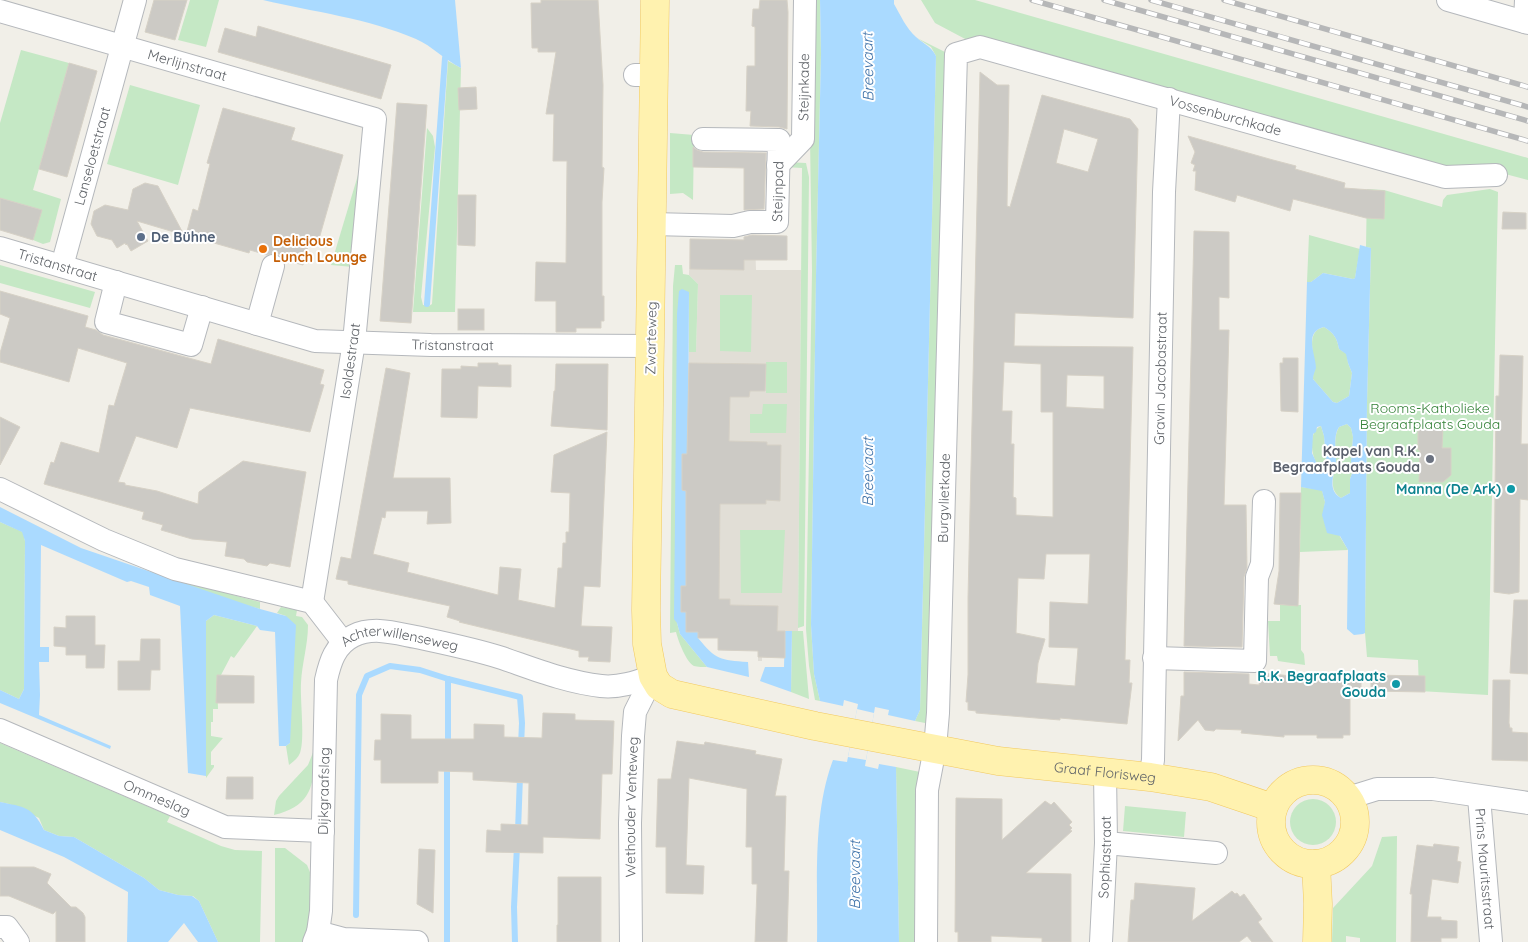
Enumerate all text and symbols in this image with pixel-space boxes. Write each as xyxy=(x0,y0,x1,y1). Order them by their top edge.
water label: Breevaart xyxy=(857,30,878,102)
street label: Merlijnstraat xyxy=(146,45,229,85)
street label: Steijnkade xyxy=(794,53,813,121)
street label: Vossenburchkade xyxy=(1167,91,1284,140)
street label: Lanseloetstraat xyxy=(70,105,114,207)
street label: Steijnpad xyxy=(768,161,787,222)
place label: De Bühne xyxy=(151,228,216,246)
marker: De Bühne xyxy=(135,231,147,243)
place label: Delicious Lunch Lounge xyxy=(273,232,367,266)
marker: Delicious Lunch Lounge xyxy=(257,243,269,255)
street label: Tristanstraat xyxy=(16,245,100,285)
street label: Zwarteweg xyxy=(641,301,661,375)
street label: Gravin Jacobastraat xyxy=(1150,311,1171,445)
street label: Isoldestraat xyxy=(336,322,364,400)
street label: Tristanstraat xyxy=(411,335,494,354)
park label: Rooms-Katholieke Begraafplaats Gouda xyxy=(1360,399,1500,433)
water label: Breevaart xyxy=(858,435,877,507)
place label: Kapel van R.K. Begraafplaats Gouda xyxy=(1273,442,1420,476)
street label: Burgvlietkade xyxy=(934,453,954,543)
marker: Kapel van R.K. Begraafplaats Gouda xyxy=(1424,453,1436,465)
place label: Manna (De Ark) xyxy=(1396,480,1501,498)
marker: Manna (De Ark) xyxy=(1505,483,1517,495)
street label: Achterwillenseweg xyxy=(337,622,460,655)
place label: R.K. Begraafplaats Gouda xyxy=(1257,667,1386,701)
marker: R.K. Begraafplaats Gouda xyxy=(1390,678,1402,690)
street label: Wethouder Venteweg xyxy=(621,736,642,877)
street label: Dijkgraafslag xyxy=(314,747,334,835)
street label: Graaf Florisweg xyxy=(1053,758,1157,787)
street label: Ommeslag xyxy=(121,775,193,820)
street label: Prins Mauritsstraat xyxy=(1471,807,1499,930)
street label: Sophiastraat xyxy=(1094,815,1115,899)
water label: Breevaart xyxy=(845,838,864,910)

